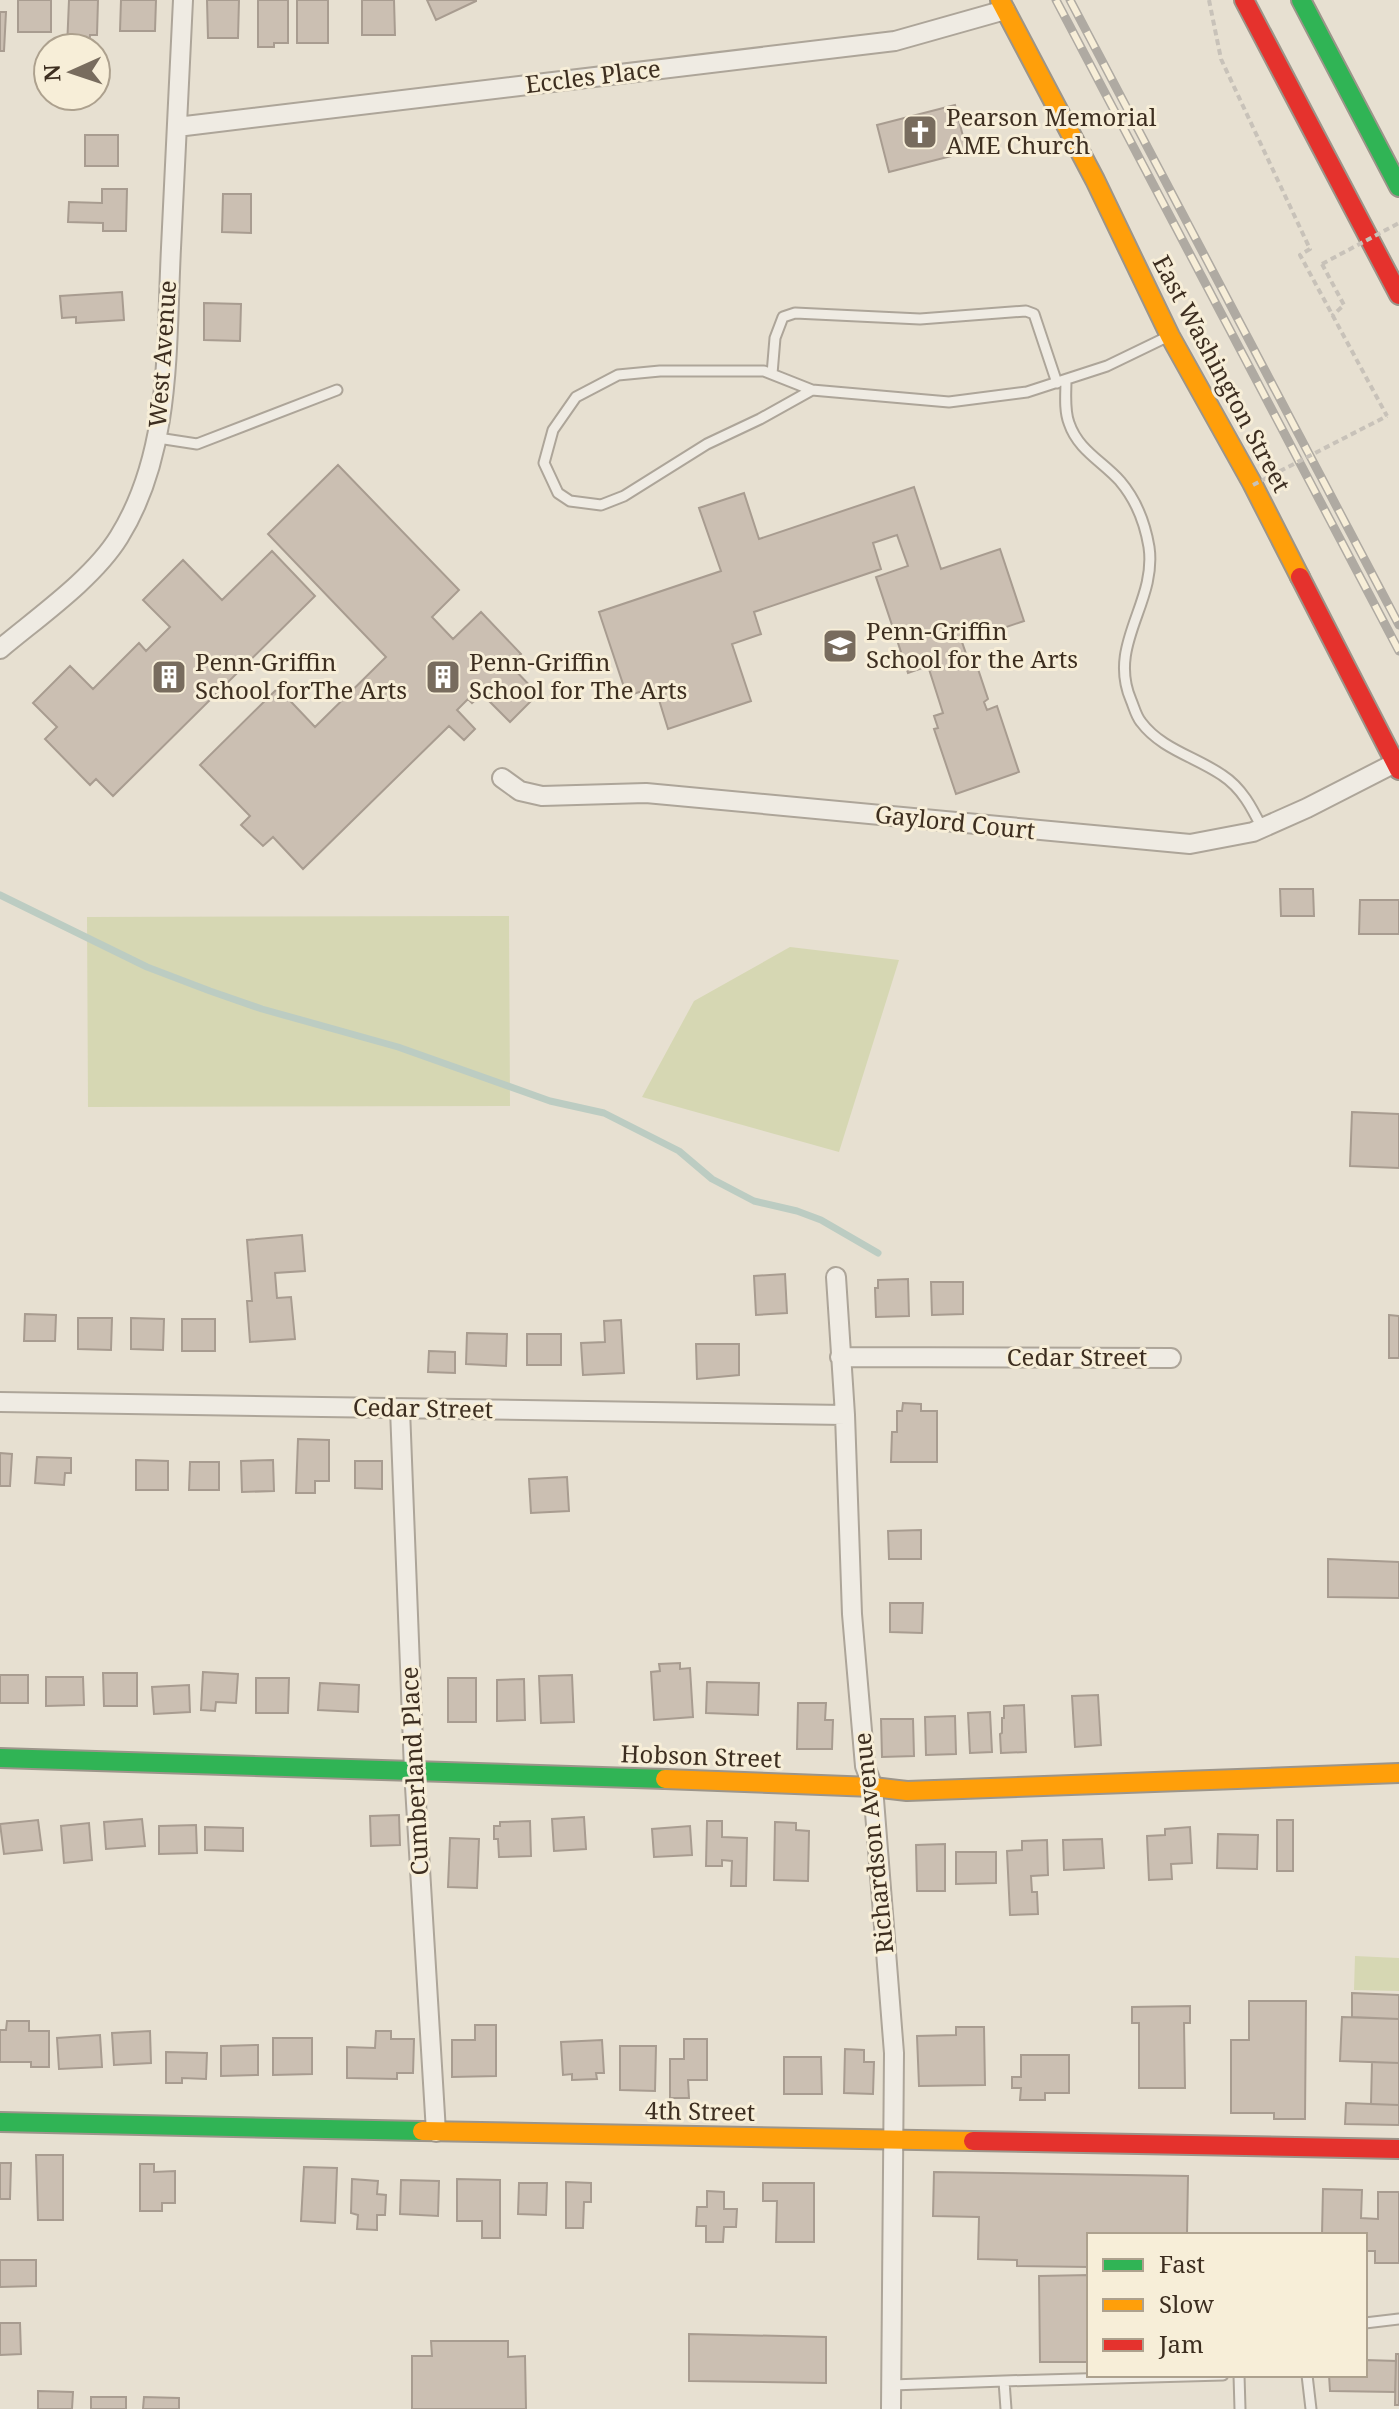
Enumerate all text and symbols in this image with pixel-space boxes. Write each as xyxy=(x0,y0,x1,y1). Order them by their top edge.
north arrow xyxy=(32,32,112,112)
street label: Eccles Place xyxy=(523,51,662,100)
text: N xyxy=(36,64,66,83)
place label: Pearson Memorial AME Church xyxy=(946,100,1157,161)
church icon: Pearson Memorial AME Church xyxy=(901,113,939,151)
street label: East Washington Street xyxy=(1146,249,1299,498)
street label: West Avenue xyxy=(140,279,183,429)
place label: Penn-Griffin School for the Arts xyxy=(866,614,1078,675)
school or university icon: Penn-Griffin School for the Arts xyxy=(821,627,859,665)
place label: Penn-Griffin School forThe Arts xyxy=(195,645,407,706)
place label: Penn-Griffin School for The Arts xyxy=(469,645,687,706)
building icon: Penn-Griffin School forThe Arts xyxy=(150,658,188,696)
building icon: Penn-Griffin School for The Arts xyxy=(424,658,462,696)
street label: Gaylord Court xyxy=(873,797,1037,846)
street label: Cedar Street xyxy=(1007,1340,1147,1373)
street label: Cedar Street xyxy=(353,1390,493,1425)
street label: Cumberland Place xyxy=(392,1666,435,1876)
street label: Richardson Avenue xyxy=(844,1731,901,1955)
street label: Hobson Street xyxy=(620,1736,782,1775)
street label: 4th Street xyxy=(645,2093,755,2128)
legend xyxy=(1087,2233,1367,2377)
text: Fast xyxy=(1159,2247,1205,2280)
text: Slow xyxy=(1159,2287,1214,2320)
text: Jam xyxy=(1158,2327,1204,2360)

